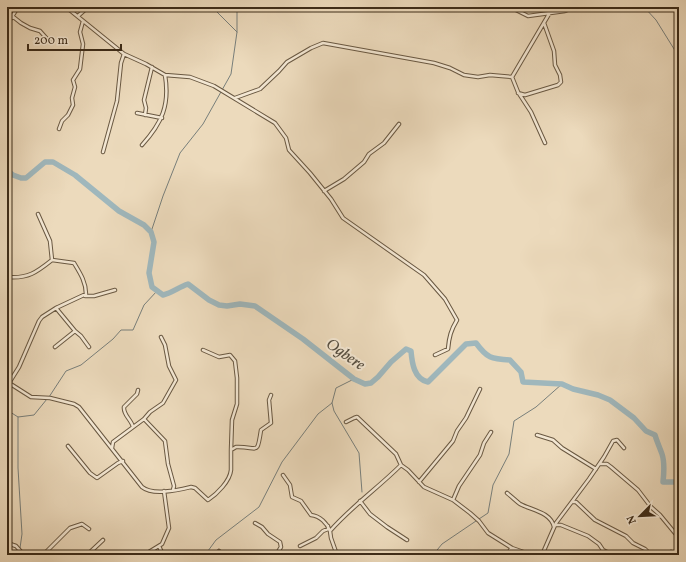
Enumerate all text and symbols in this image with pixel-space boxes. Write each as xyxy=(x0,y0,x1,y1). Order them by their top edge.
scale bar xyxy=(28,26,121,52)
text: 200 m xyxy=(34,33,68,49)
water label: Ogbere xyxy=(321,334,369,377)
north arrow xyxy=(620,496,660,536)
text: N xyxy=(624,513,641,526)

